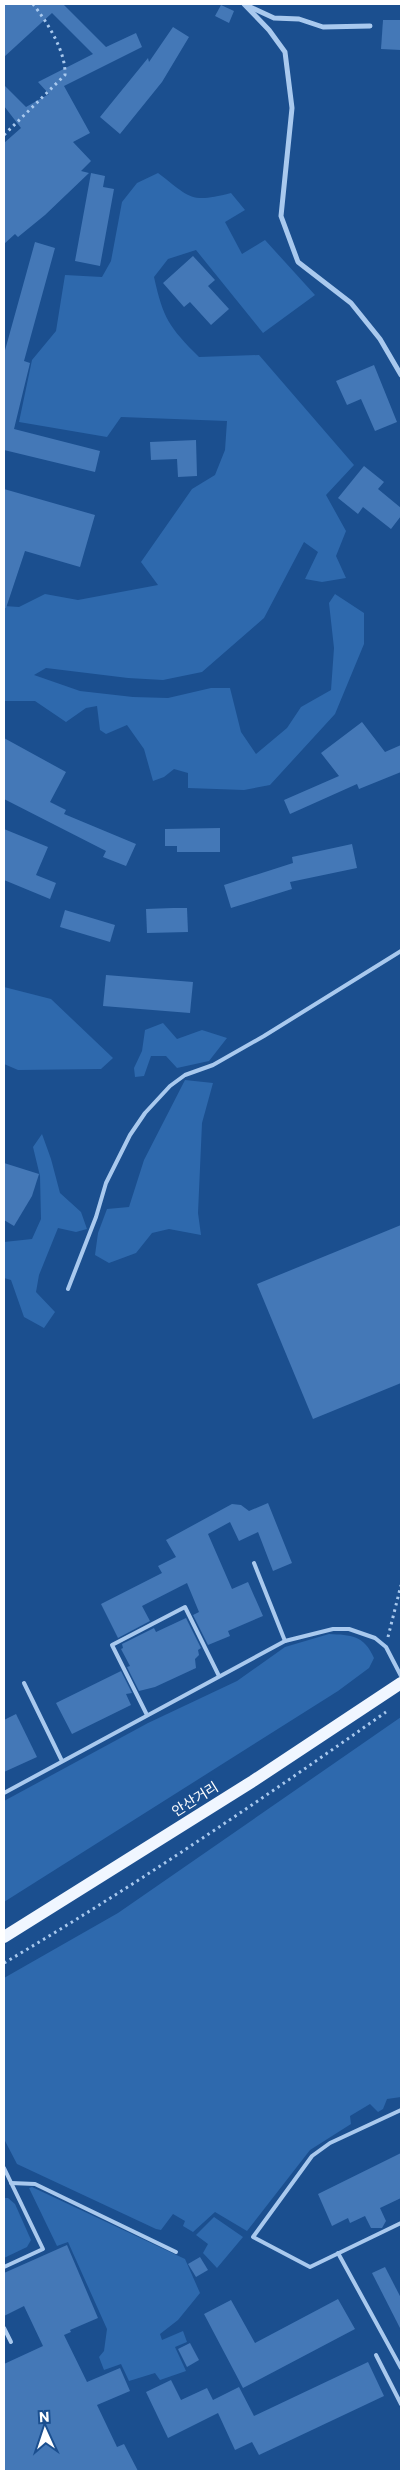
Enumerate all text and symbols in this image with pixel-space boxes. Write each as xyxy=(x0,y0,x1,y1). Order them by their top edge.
street label: 안산거리 xyxy=(168,1778,221,1819)
north arrow xyxy=(20,2405,70,2455)
text: N xyxy=(39,2408,50,2425)

